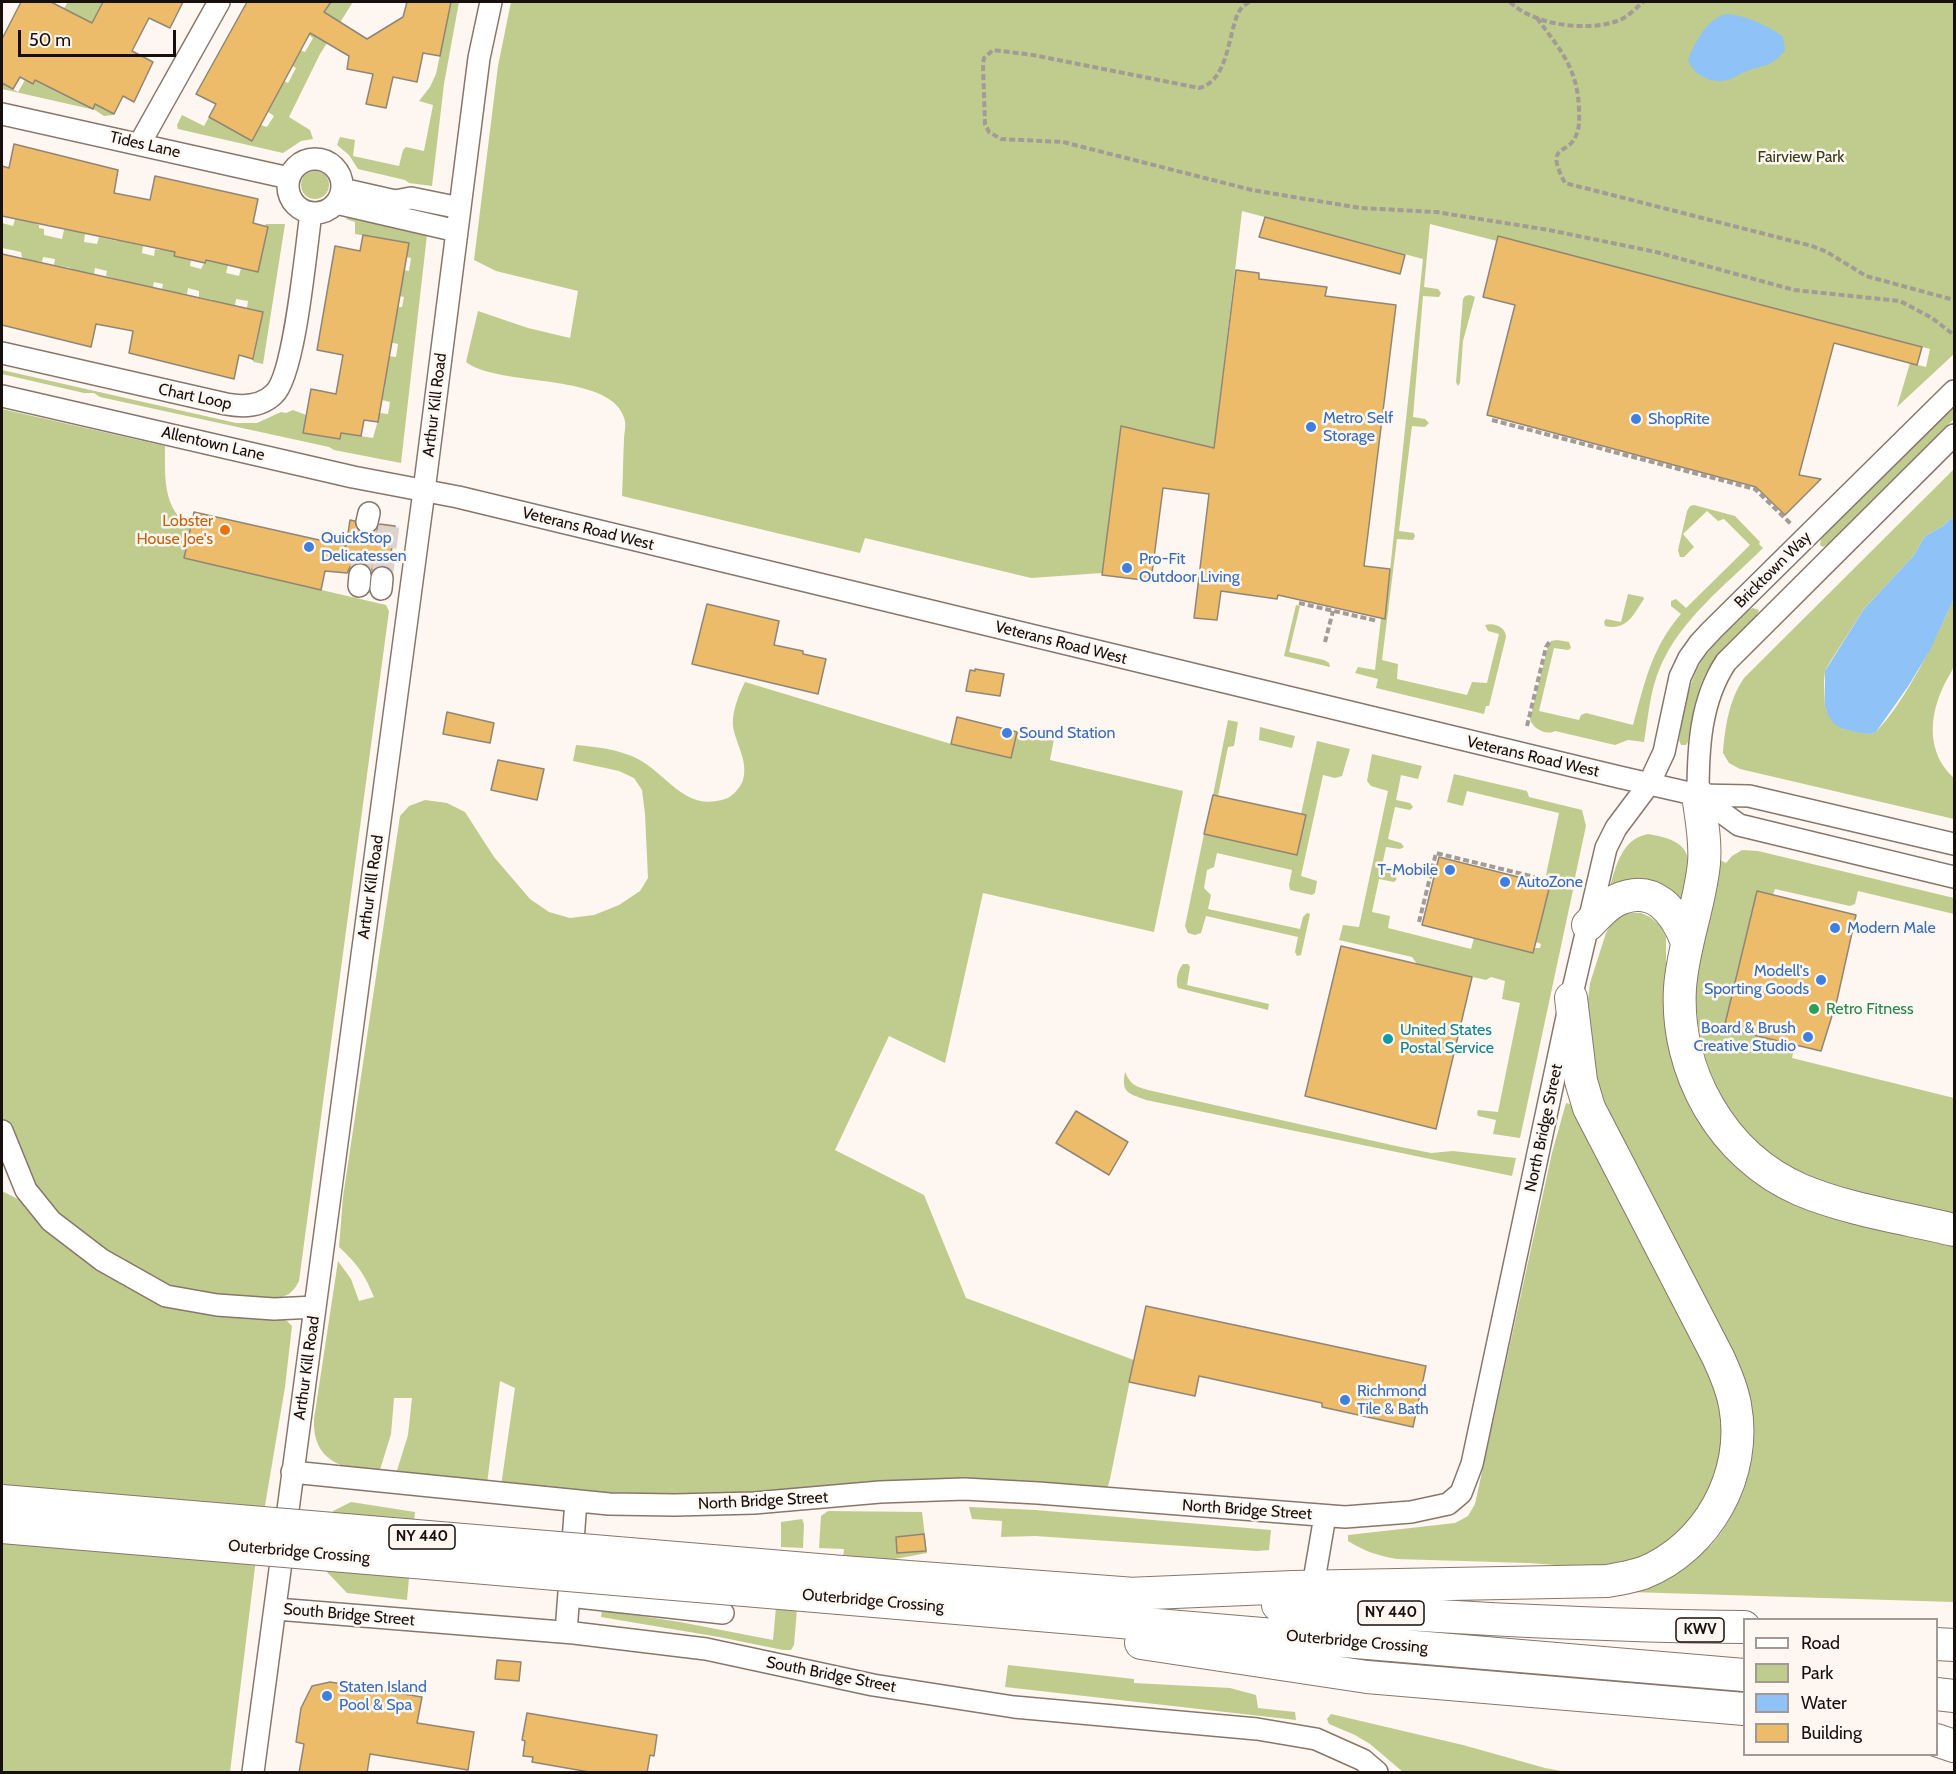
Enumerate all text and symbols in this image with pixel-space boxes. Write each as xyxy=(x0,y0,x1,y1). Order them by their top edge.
scale bar xyxy=(21,18,178,56)
text: 50 m xyxy=(29,29,71,51)
street label: Tides Lane xyxy=(108,128,182,162)
park label: Fairview Park xyxy=(1757,147,1845,167)
street label: Arthur Kill Road xyxy=(419,352,451,458)
street label: Chart Loop xyxy=(157,380,233,414)
place label: Metro Self Storage xyxy=(1323,408,1393,446)
place label: ShopRite xyxy=(1648,409,1710,429)
marker: ShopRite xyxy=(1629,412,1643,426)
marker: Metro Self Storage xyxy=(1304,420,1318,434)
street label: Allentown Lane xyxy=(160,423,266,465)
street label: Veterans Road West xyxy=(520,503,656,555)
place label: Lobster House Joe's xyxy=(137,511,213,549)
marker: Lobster House Joe's xyxy=(218,523,232,537)
place label: QuickStop Delicatessen xyxy=(321,528,407,566)
street label: Bricktown Way xyxy=(1731,528,1815,612)
marker: QuickStop Delicatessen xyxy=(302,540,316,554)
place label: Pro-Fit Outdoor Living xyxy=(1139,549,1240,587)
marker: Pro-Fit Outdoor Living xyxy=(1120,561,1134,575)
street label: Veterans Road West xyxy=(993,617,1129,669)
place label: Sound Station xyxy=(1019,723,1115,743)
marker: Sound Station xyxy=(1000,726,1014,740)
street label: Veterans Road West xyxy=(1465,732,1601,782)
street label: Arthur Kill Road xyxy=(354,834,388,940)
place label: T-Mobile xyxy=(1378,860,1438,880)
marker: T-Mobile xyxy=(1443,863,1457,877)
place label: AutoZone xyxy=(1517,872,1583,892)
marker: AutoZone xyxy=(1498,875,1512,889)
place label: Modern Male xyxy=(1847,918,1936,938)
marker: Modern Male xyxy=(1828,921,1842,935)
place label: Modell's Sporting Goods xyxy=(1704,961,1809,999)
marker: Modell's Sporting Goods xyxy=(1814,973,1828,987)
place label: Retro Fitness xyxy=(1826,999,1914,1019)
marker: Retro Fitness xyxy=(1807,1002,1821,1016)
place label: Board & Brush Creative Studio xyxy=(1693,1018,1796,1056)
place label: United States Postal Service xyxy=(1400,1020,1494,1058)
marker: Board & Brush Creative Studio xyxy=(1801,1030,1815,1044)
marker: United States Postal Service xyxy=(1381,1032,1395,1046)
street label: North Bridge Street xyxy=(1521,1062,1567,1194)
street label: Arthur Kill Road xyxy=(290,1315,324,1421)
place label: Richmond Tile & Bath xyxy=(1357,1381,1429,1419)
marker: Richmond Tile & Bath xyxy=(1338,1393,1352,1407)
street label: North Bridge Street xyxy=(697,1488,829,1514)
street label: North Bridge Street xyxy=(1181,1496,1313,1524)
road number: NY 440 xyxy=(389,1525,455,1549)
street label: Outerbridge Crossing xyxy=(227,1536,371,1568)
street label: Outerbridge Crossing xyxy=(801,1585,945,1617)
street label: South Bridge Street xyxy=(282,1600,416,1630)
road number: NY 440 xyxy=(1358,1601,1424,1625)
road number: KWV xyxy=(1676,1618,1724,1642)
legend xyxy=(1743,1618,1938,1756)
street label: Outerbridge Crossing xyxy=(1285,1626,1429,1658)
text: Road xyxy=(1801,1632,1840,1654)
street label: South Bridge Street xyxy=(764,1653,898,1697)
text: Park xyxy=(1801,1662,1833,1684)
place label: Staten Island Pool & Spa xyxy=(339,1677,427,1715)
marker: Staten Island Pool & Spa xyxy=(320,1689,334,1703)
text: Water xyxy=(1801,1692,1847,1714)
text: Building xyxy=(1801,1722,1862,1744)

